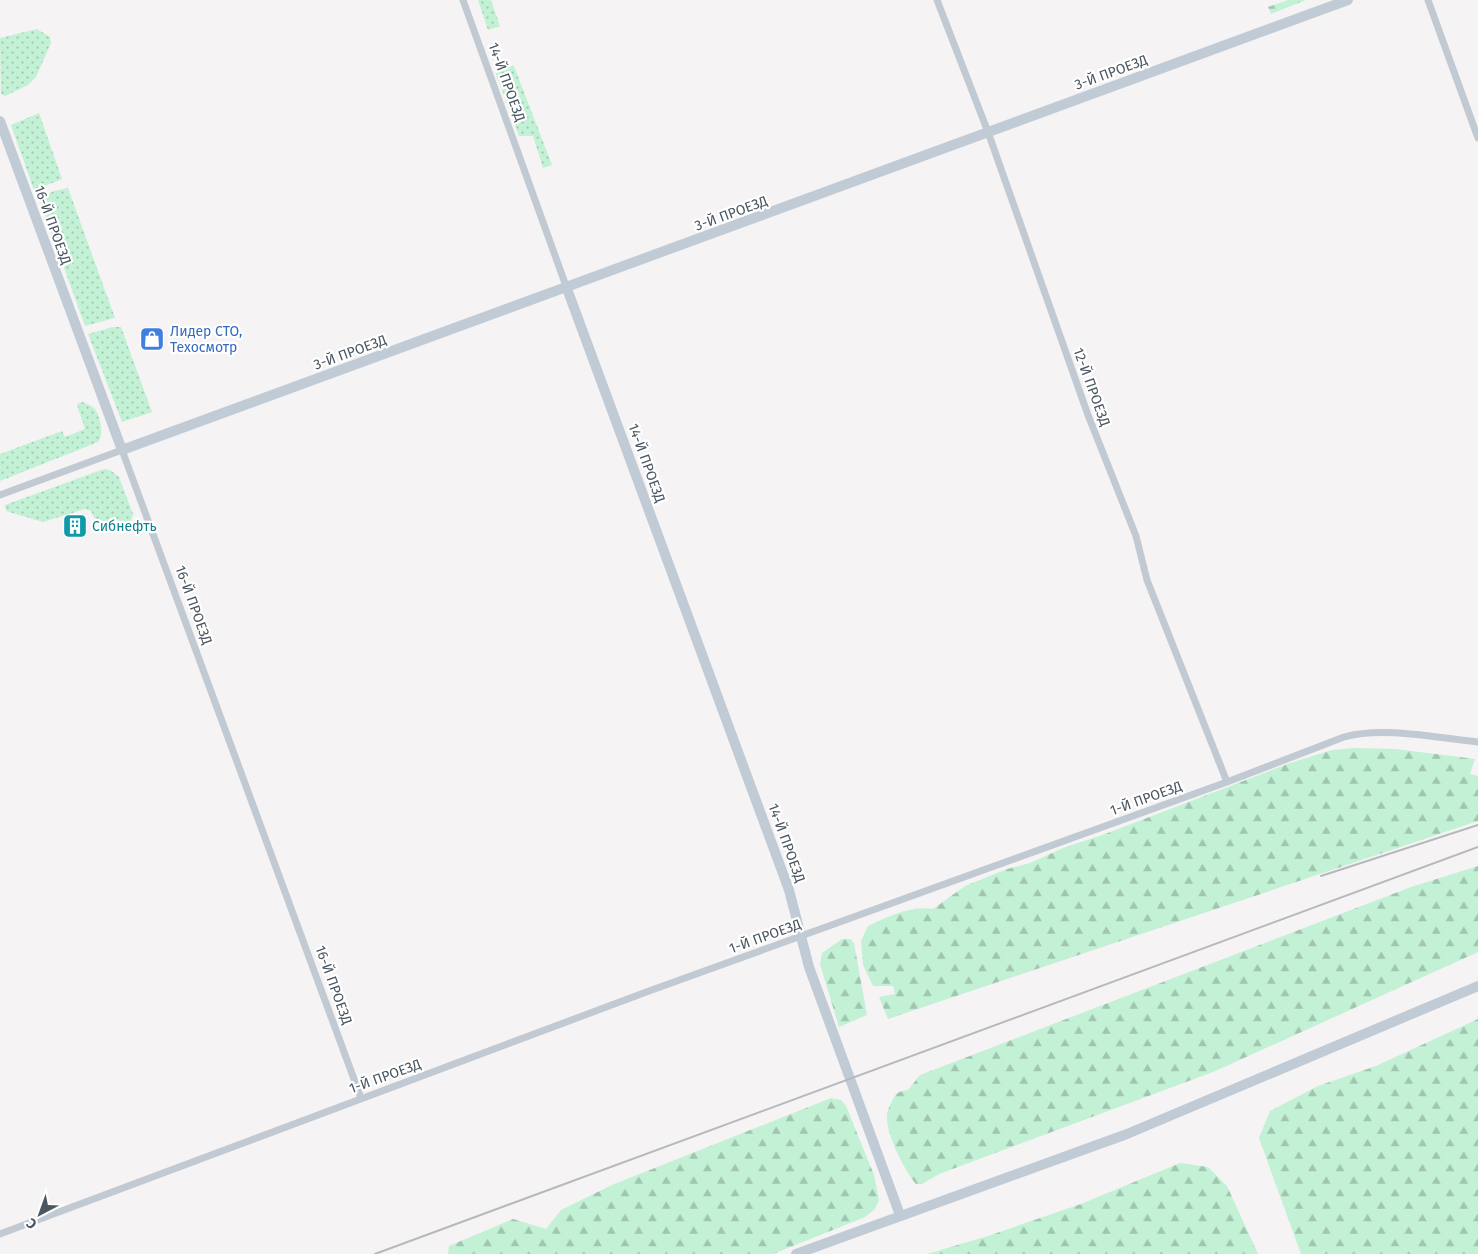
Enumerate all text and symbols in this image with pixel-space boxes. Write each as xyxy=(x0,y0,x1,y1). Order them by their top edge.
street label: 14-Й ПРОЕЗД xyxy=(484,40,529,124)
street label: 3-Й ПРОЕЗД xyxy=(1072,51,1150,94)
street label: 16-Й ПРОЕЗД xyxy=(30,183,75,267)
street label: 3-Й ПРОЕЗД xyxy=(692,192,770,235)
place label: Лидер СТО, Техосмотр xyxy=(170,323,242,356)
shop icon: Лидер СТО, Техосмотр xyxy=(139,326,165,352)
street label: 3-Й ПРОЕЗД xyxy=(311,331,389,374)
street label: 12-Й ПРОЕЗД xyxy=(1069,346,1114,429)
street label: 14-Й ПРОЕЗД xyxy=(624,421,669,505)
building icon: Сибнефть xyxy=(62,513,88,539)
place label: Сибнефть xyxy=(92,518,157,535)
street label: 16-Й ПРОЕЗД xyxy=(171,563,216,647)
street label: 1-Й ПРОЕЗД xyxy=(1108,778,1185,819)
street label: 14-Й ПРОЕЗД xyxy=(764,801,809,885)
street label: 1-Й ПРОЕЗД xyxy=(727,916,804,957)
street label: 16-Й ПРОЕЗД xyxy=(311,943,356,1027)
street label: 1-Й ПРОЕЗД xyxy=(347,1056,424,1097)
north arrow xyxy=(15,1189,65,1239)
text: С xyxy=(23,1214,40,1232)

